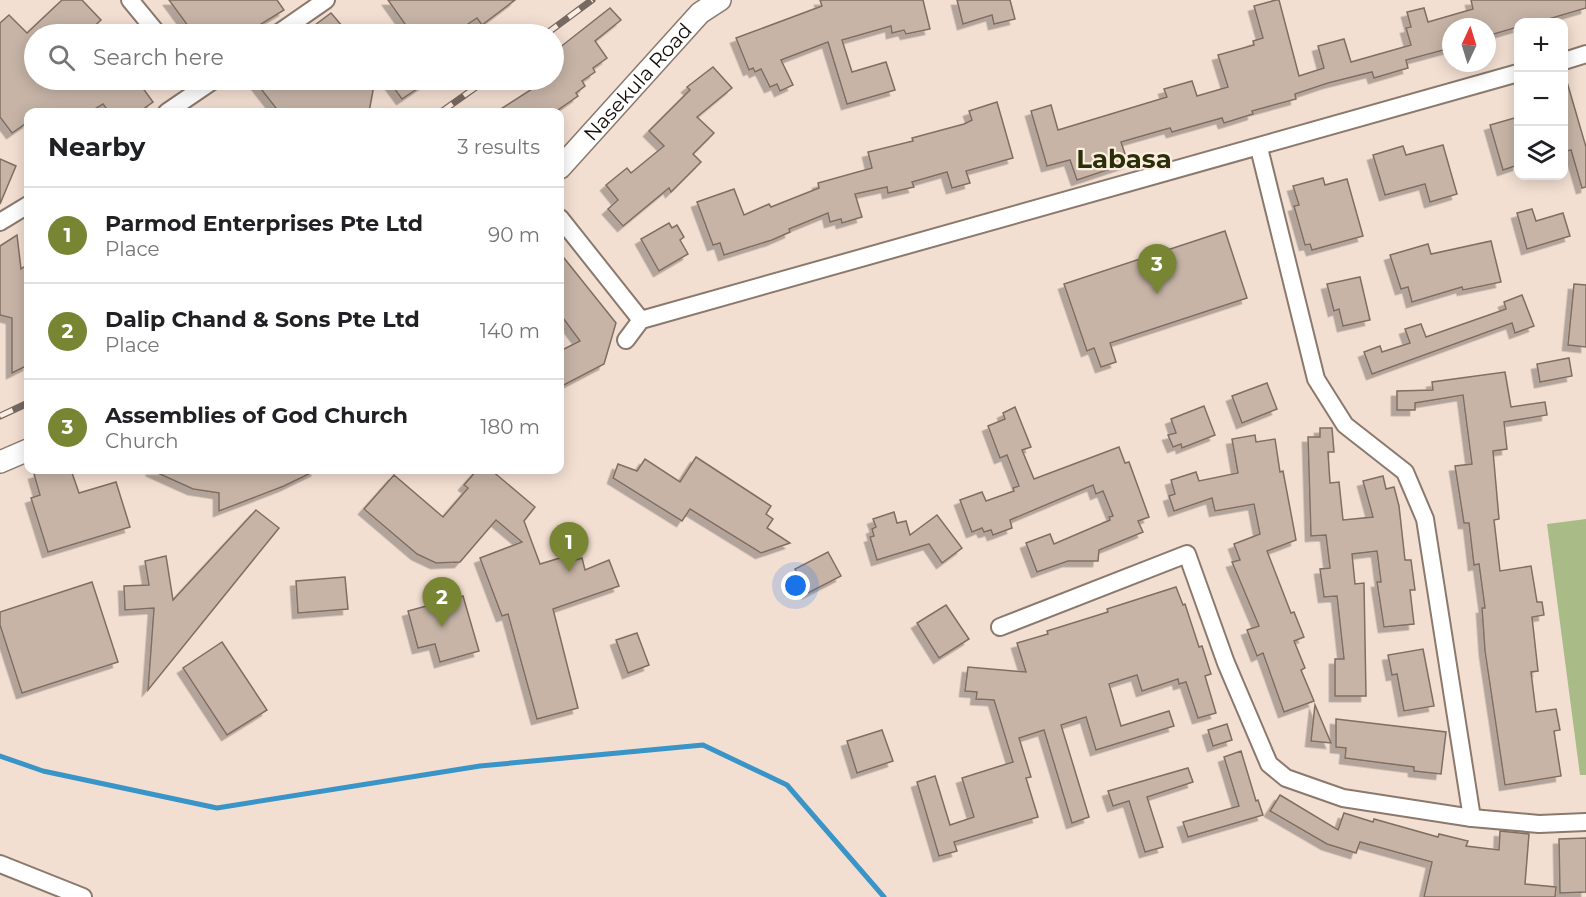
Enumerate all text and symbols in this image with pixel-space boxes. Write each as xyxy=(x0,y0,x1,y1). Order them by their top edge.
street label: Nasekula Road xyxy=(579,18,697,146)
north arrow xyxy=(1442,18,1496,72)
map controls xyxy=(1514,18,1568,180)
button: + xyxy=(1514,18,1568,72)
search box xyxy=(24,24,564,90)
icon: search xyxy=(45,41,78,74)
text: Search here xyxy=(93,44,224,71)
button: − xyxy=(1514,72,1568,126)
button: layers xyxy=(1514,126,1568,180)
text: Nearby xyxy=(48,131,145,163)
text: 3 results xyxy=(457,135,540,159)
district label: Labasa xyxy=(1076,143,1172,175)
text: Parmod Enterprises Pte Ltd xyxy=(105,210,423,237)
text: 1 xyxy=(64,223,71,247)
text: 90 m xyxy=(488,223,540,247)
text: Place xyxy=(105,237,160,261)
pin: 3 xyxy=(1138,244,1176,294)
text: Dalip Chand & Sons Pte Ltd xyxy=(105,306,420,333)
text: 2 xyxy=(62,319,73,343)
text: 140 m xyxy=(480,319,540,343)
text: Place xyxy=(105,333,160,357)
text: Assemblies of God Church xyxy=(105,402,408,429)
text: 3 xyxy=(62,415,73,439)
text: 180 m xyxy=(480,415,540,439)
text: Church xyxy=(105,429,179,453)
pin: 1 xyxy=(550,522,588,572)
your location xyxy=(781,571,810,600)
pin: 2 xyxy=(422,578,462,627)

